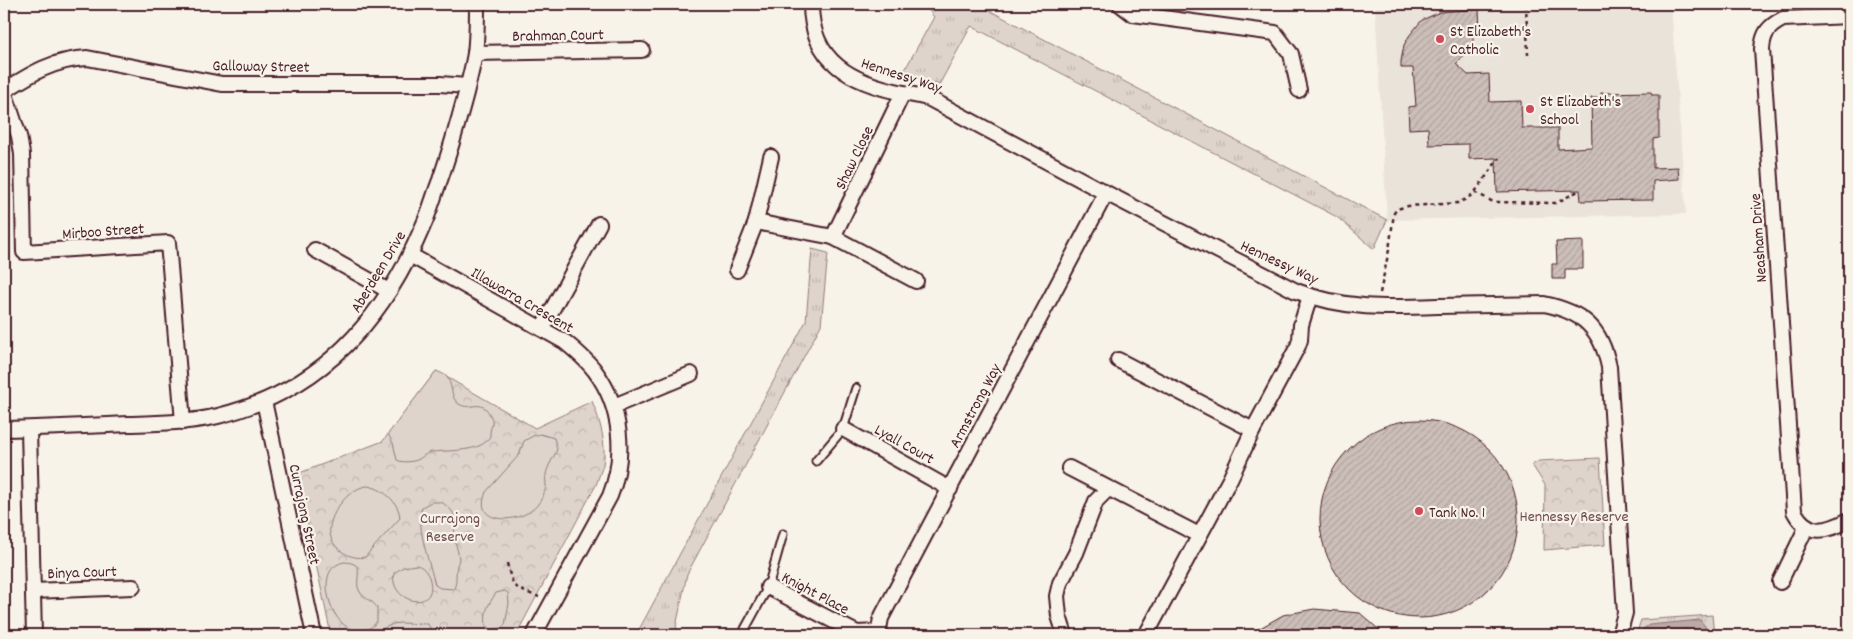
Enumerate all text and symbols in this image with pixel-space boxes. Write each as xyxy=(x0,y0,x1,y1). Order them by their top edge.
place label: St Elizabeth's Catholic xyxy=(1450,21,1532,62)
street label: Brahman Court xyxy=(512,24,604,49)
marker: St Elizabeth's Catholic xyxy=(1434,33,1446,45)
street label: Hennessy Way xyxy=(858,52,945,100)
street label: Galloway Street xyxy=(212,55,310,80)
place label: St Elizabeth's School xyxy=(1540,91,1622,132)
marker: St Elizabeth's School xyxy=(1524,103,1536,115)
street label: Shaw Close xyxy=(830,122,881,194)
street label: Neasham Drive xyxy=(1745,192,1774,283)
street label: Mirboo Street xyxy=(61,218,145,247)
street label: Aberdeen Drive xyxy=(346,227,413,318)
street label: Hennessy Way xyxy=(1236,235,1322,292)
street label: Illawarra Crescent xyxy=(466,262,578,340)
street label: Armstrong Way xyxy=(944,359,1008,452)
street label: Lyall Court xyxy=(870,419,938,471)
street label: Currajong Street xyxy=(282,462,325,567)
place label: Tank No. 1 xyxy=(1429,502,1485,525)
marker: Tank No. 1 xyxy=(1413,505,1425,517)
park label: Hennessy Reserve xyxy=(1520,506,1628,529)
park label: Currajong Reserve xyxy=(420,508,480,549)
street label: Binya Court xyxy=(47,561,117,586)
street label: Knight Place xyxy=(777,567,853,622)

